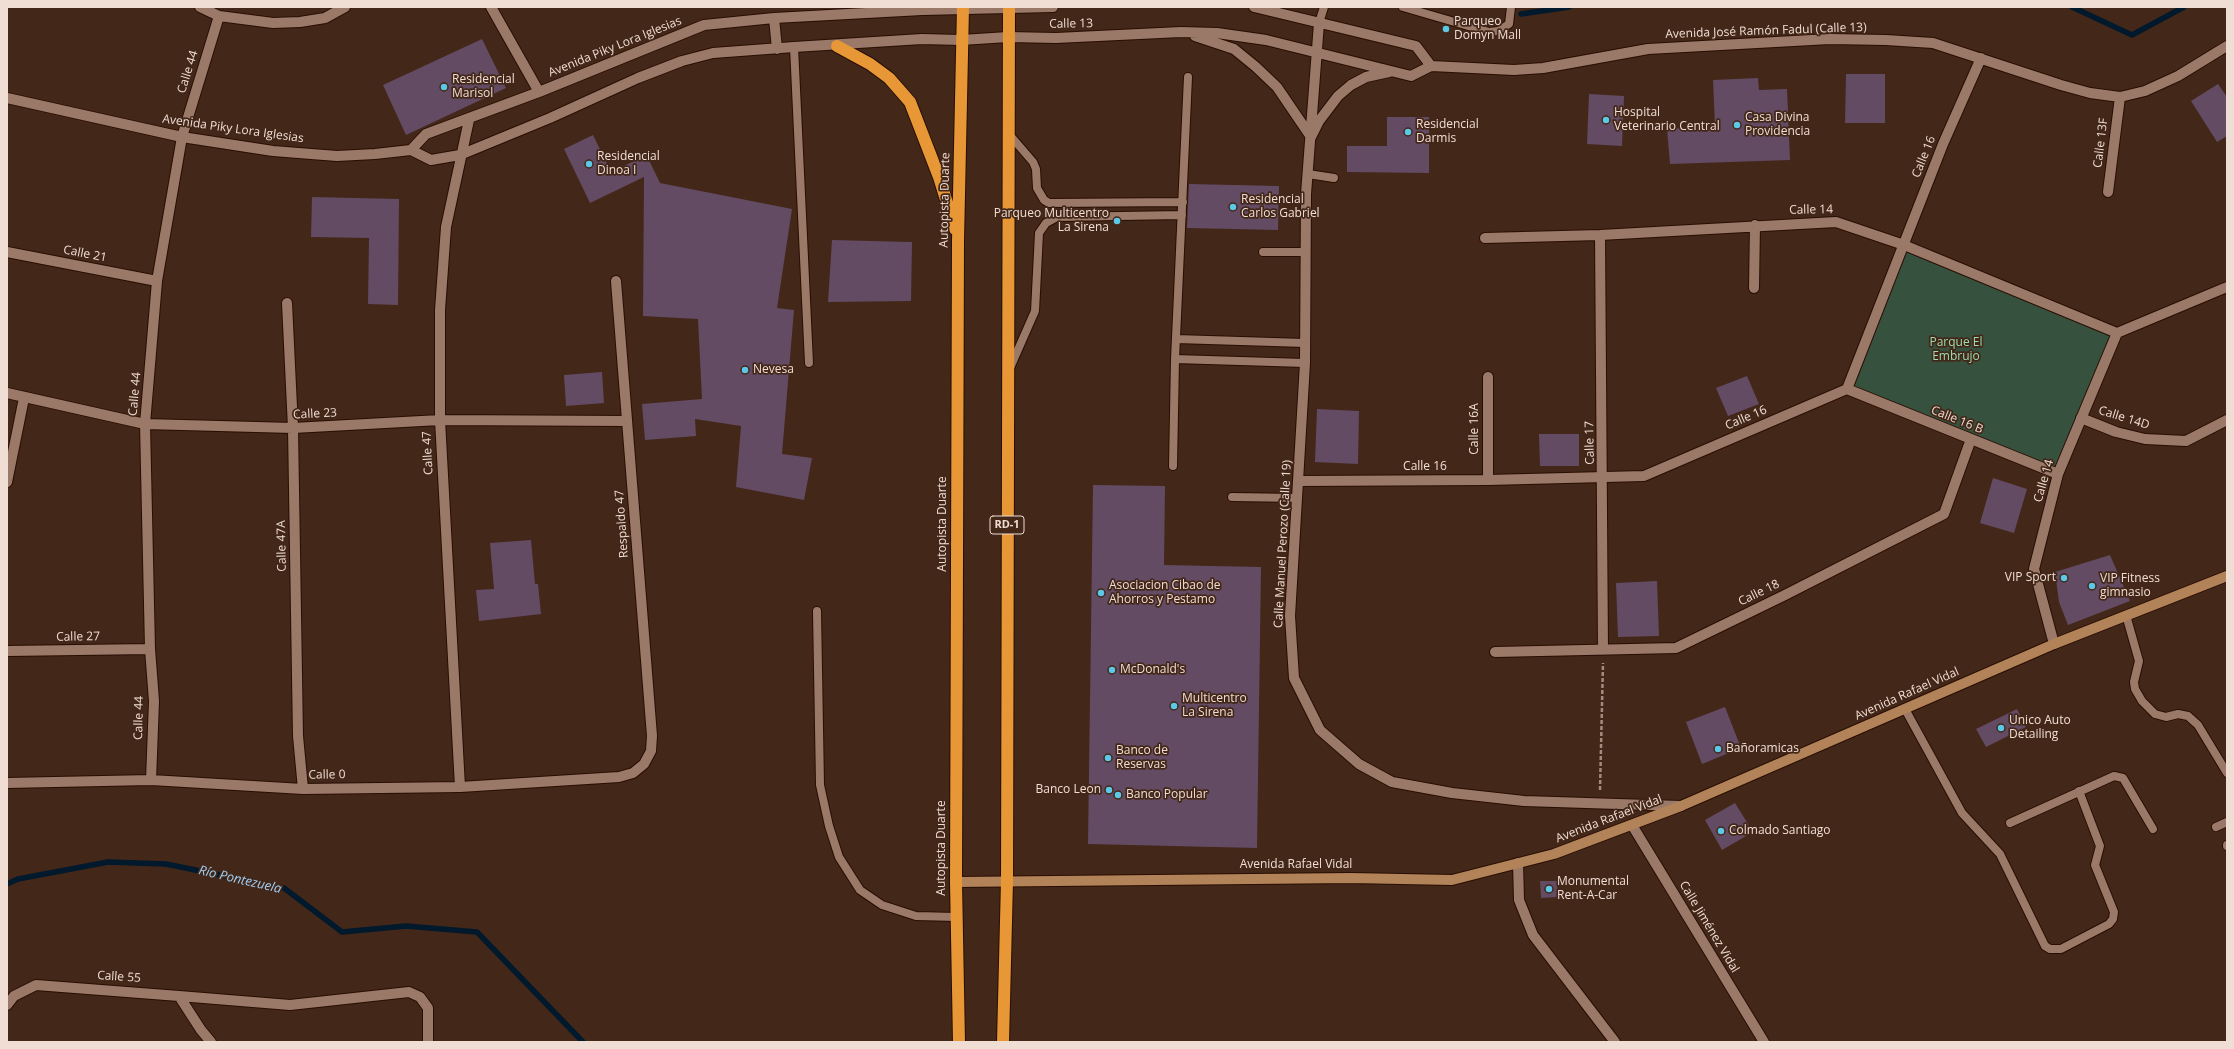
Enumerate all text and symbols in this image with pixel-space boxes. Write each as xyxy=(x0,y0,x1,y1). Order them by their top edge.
street label: Avenida Piky Lora Iglesias xyxy=(546,14,684,80)
place label: Parqueo Domyn Mall xyxy=(1454,15,1521,43)
street label: Calle 13 xyxy=(1049,16,1093,32)
street label: Avenida José Ramón Fadul (Calle 13) xyxy=(1665,20,1867,42)
marker: Parqueo Domyn Mall xyxy=(1441,24,1451,34)
street label: Calle 44 xyxy=(175,49,201,95)
place label: Residencial Marisol xyxy=(452,73,515,101)
marker: Residencial Marisol xyxy=(439,82,449,92)
place label: Hospital Veterinario Central xyxy=(1614,106,1720,134)
place label: Casa Divina Providencia xyxy=(1745,111,1810,139)
street label: Avenida Piky Lora Iglesias xyxy=(161,112,305,146)
marker: Hospital Veterinario Central xyxy=(1601,115,1611,125)
street label: Calle 13F xyxy=(2091,117,2111,169)
place label: Residencial Darmis xyxy=(1416,118,1479,146)
marker: Casa Divina Providencia xyxy=(1732,120,1742,130)
marker: Residencial Darmis xyxy=(1403,127,1413,137)
street label: Calle 16 xyxy=(1909,134,1939,180)
place label: Residencial Dinoa I xyxy=(597,150,660,178)
street label: Autopista Duarte xyxy=(937,152,953,248)
marker: Residencial Dinoa I xyxy=(584,159,594,169)
place label: Residencial Carlos Gabriel xyxy=(1241,193,1320,221)
marker: Residencial Carlos Gabriel xyxy=(1228,202,1238,212)
street label: Calle 14 xyxy=(1789,202,1833,218)
place label: Parqueo Multicentro La Sirena xyxy=(994,207,1109,235)
marker: Parqueo Multicentro La Sirena xyxy=(1112,216,1122,226)
street label: Calle 21 xyxy=(62,243,108,265)
park label: Parque El Embrujo xyxy=(1929,336,1983,364)
place label: Nevesa xyxy=(753,363,794,377)
marker: Nevesa xyxy=(740,365,750,375)
street label: Calle 44 xyxy=(126,372,144,416)
street label: Calle 16A xyxy=(1468,403,1482,455)
street label: Calle 16 xyxy=(1723,403,1769,433)
street label: Calle 16 B xyxy=(1929,403,1985,437)
street label: Calle 14D xyxy=(2097,403,2151,433)
street label: Calle 23 xyxy=(293,406,337,422)
street label: Calle 17 xyxy=(1582,421,1598,465)
street label: Calle 47 xyxy=(420,431,436,475)
street label: Calle 14 xyxy=(2031,458,2057,504)
street label: Calle Manuel Perozo (Calle 19) xyxy=(1271,460,1295,628)
street label: Calle 16 xyxy=(1403,460,1447,474)
street label: Autopista Duarte xyxy=(936,476,950,572)
street label: Respaldo 47 xyxy=(612,489,632,559)
road number: RD-1 xyxy=(990,516,1024,534)
street label: Calle 47A xyxy=(274,520,290,572)
place label: VIP Sport xyxy=(2005,571,2056,585)
place label: VIP Fitness gimnasio xyxy=(2100,572,2160,600)
marker: VIP Sport xyxy=(2059,573,2069,583)
street label: Calle 18 xyxy=(1736,577,1782,609)
place label: Asociacion Cibao de Ahorros y Pestamo xyxy=(1109,579,1220,607)
marker: VIP Fitness gimnasio xyxy=(2087,581,2097,591)
marker: Asociacion Cibao de Ahorros y Pestamo xyxy=(1096,588,1106,598)
street label: Calle 27 xyxy=(56,629,100,645)
place label: McDonald's xyxy=(1120,663,1185,677)
street label: Avenida Rafael Vidal xyxy=(1853,664,1961,724)
marker: McDonald's xyxy=(1107,665,1117,675)
place label: Multicentro La Sirena xyxy=(1182,692,1247,720)
street label: Calle 44 xyxy=(131,696,147,740)
marker: Multicentro La Sirena xyxy=(1169,701,1179,711)
place label: Unico Auto Detailing xyxy=(2009,714,2071,742)
marker: Unico Auto Detailing xyxy=(1996,723,2006,733)
place label: Bañoramicas xyxy=(1726,742,1799,756)
place label: Banco de Reservas xyxy=(1116,744,1168,772)
marker: Bañoramicas xyxy=(1713,744,1723,754)
marker: Banco de Reservas xyxy=(1103,753,1113,763)
street label: Calle 0 xyxy=(308,767,346,783)
place label: Banco Leon xyxy=(1036,783,1101,797)
marker: Banco Leon xyxy=(1104,785,1114,795)
place label: Banco Popular xyxy=(1126,788,1208,802)
marker: Banco Popular xyxy=(1113,790,1123,800)
street label: Avenida Rafael Vidal xyxy=(1554,792,1664,846)
street label: Autopista Duarte xyxy=(935,800,949,896)
place label: Colmado Santiago xyxy=(1729,824,1831,838)
marker: Colmado Santiago xyxy=(1716,826,1726,836)
street label: Avenida Rafael Vidal xyxy=(1240,858,1352,872)
water label: Río Pontezuela xyxy=(197,863,283,897)
place label: Monumental Rent-A-Car xyxy=(1557,875,1629,903)
street label: Calle Jiménez Vidal xyxy=(1676,879,1742,975)
marker: Monumental Rent-A-Car xyxy=(1544,884,1554,894)
street label: Calle 55 xyxy=(97,968,141,986)

